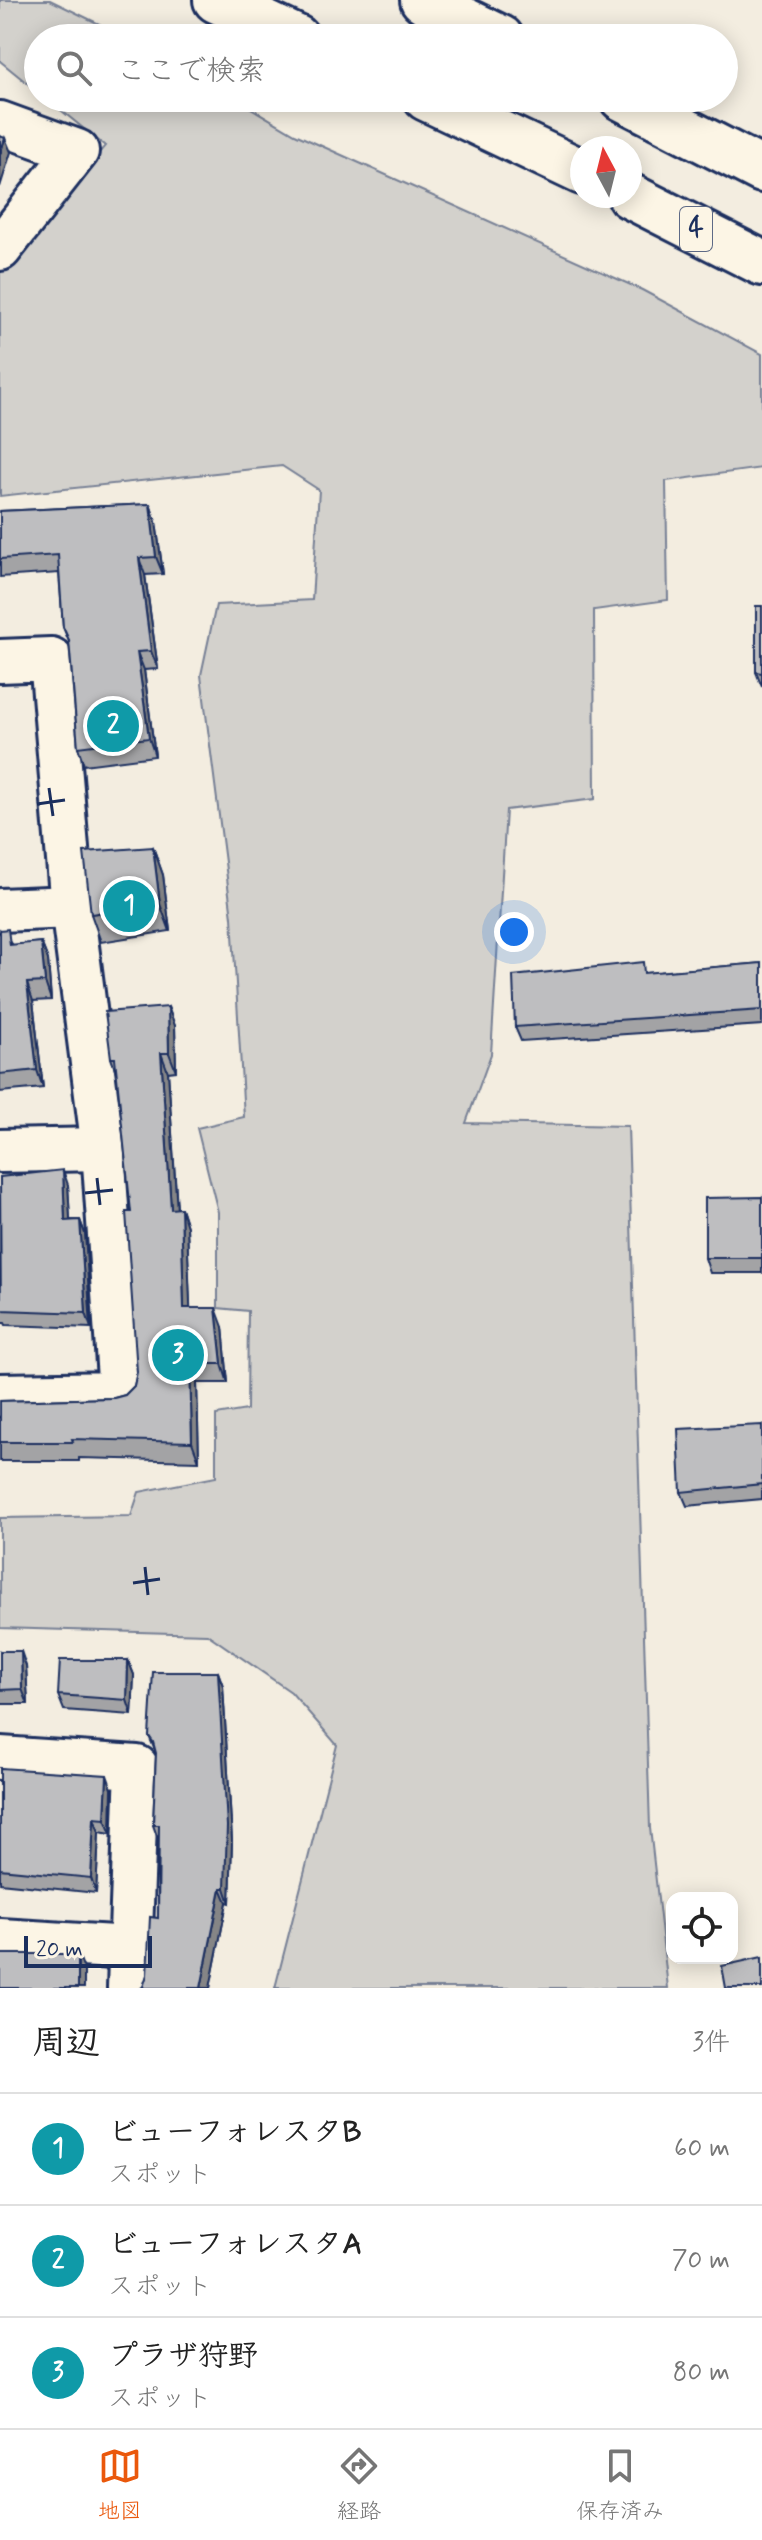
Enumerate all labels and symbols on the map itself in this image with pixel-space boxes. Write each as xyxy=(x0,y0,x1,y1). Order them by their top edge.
north arrow xyxy=(570,136,642,208)
road number: 4 xyxy=(680,207,712,251)
pin: 2 xyxy=(87,696,139,756)
pin: 1 xyxy=(103,876,155,936)
your location xyxy=(494,912,534,952)
pin: 3 xyxy=(152,1325,204,1385)
scale bar xyxy=(24,1932,152,1968)

